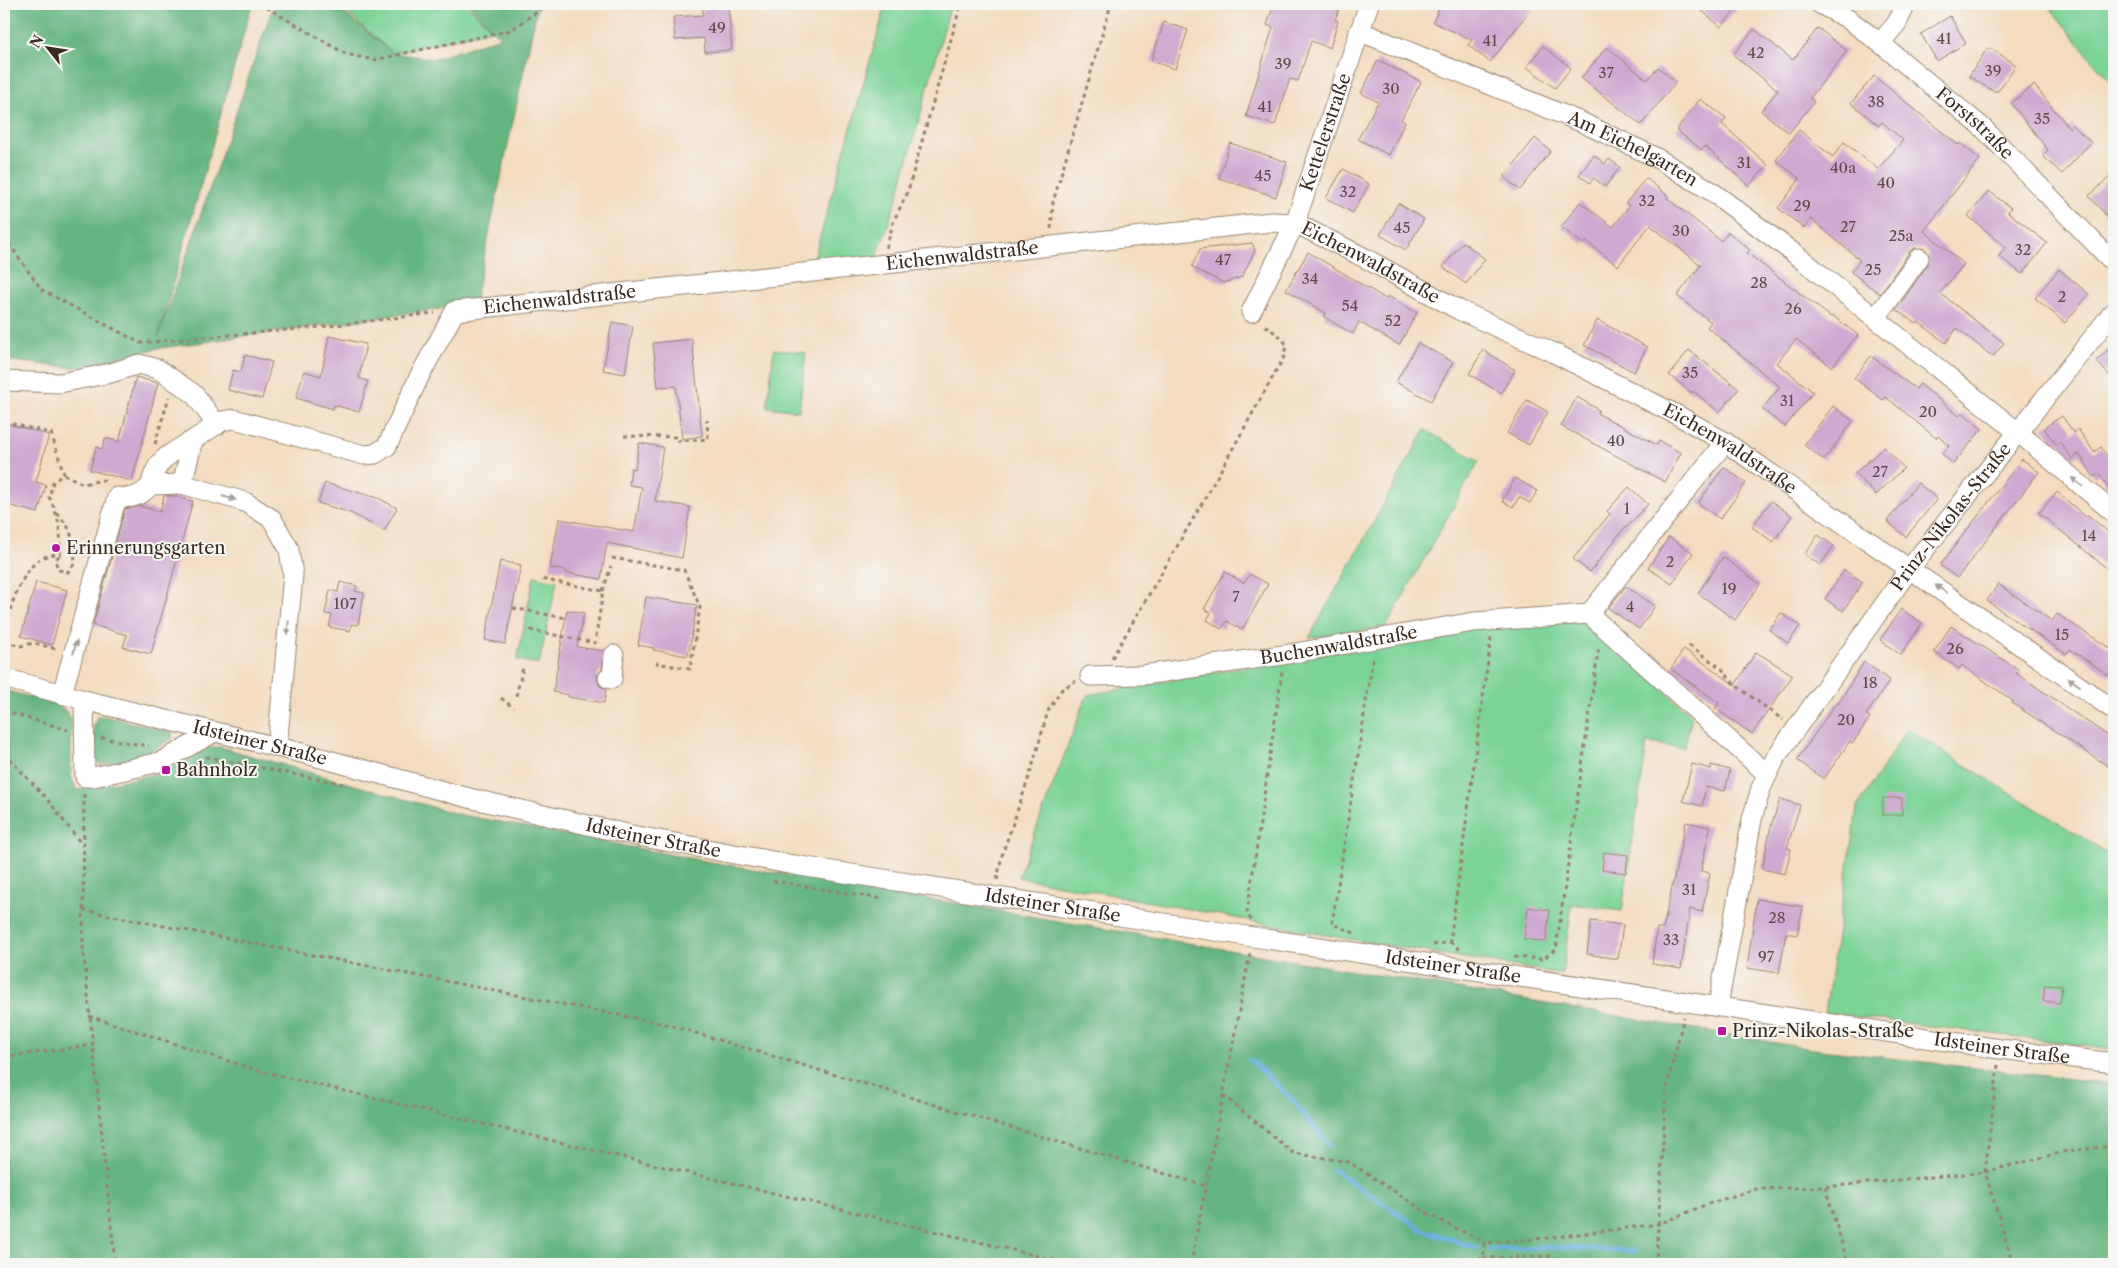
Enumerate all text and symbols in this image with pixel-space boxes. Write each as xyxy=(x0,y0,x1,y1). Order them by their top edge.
house number: 49 xyxy=(708,18,726,37)
north arrow xyxy=(22,22,72,72)
house number: 41 xyxy=(1937,29,1952,48)
house number: 41 xyxy=(1483,31,1498,50)
text: N xyxy=(26,32,48,51)
house number: 42 xyxy=(1747,43,1765,62)
house number: 39 xyxy=(1274,54,1292,73)
house number: 39 xyxy=(1984,61,2002,80)
house number: 37 xyxy=(1598,63,1614,82)
street label: Kettelerstraße xyxy=(1295,70,1356,194)
house number: 30 xyxy=(1382,79,1400,98)
street label: Forststraße xyxy=(1931,83,2018,164)
house number: 38 xyxy=(1867,92,1885,111)
house number: 41 xyxy=(1258,97,1273,116)
street label: Am Eichelgarten xyxy=(1563,106,1702,191)
house number: 35 xyxy=(2034,109,2050,128)
house number: 31 xyxy=(1737,153,1752,172)
house number: 40a xyxy=(1830,158,1856,177)
house number: 45 xyxy=(1255,166,1271,185)
house number: 40 xyxy=(1877,173,1895,192)
house number: 32 xyxy=(1340,182,1356,201)
house number: 32 xyxy=(1639,191,1655,210)
house number: 29 xyxy=(1793,196,1811,215)
street label: Eichenwaldstraße xyxy=(1298,217,1444,308)
house number: 27 xyxy=(1840,217,1857,236)
house number: 45 xyxy=(1394,218,1410,237)
house number: 30 xyxy=(1672,221,1690,240)
house number: 25a xyxy=(1889,226,1913,245)
street label: Eichenwaldstraße xyxy=(885,236,1040,275)
house number: 32 xyxy=(2015,240,2031,259)
house number: 47 xyxy=(1215,250,1232,269)
house number: 25 xyxy=(1865,260,1881,279)
house number: 34 xyxy=(1302,269,1318,288)
house number: 28 xyxy=(1750,273,1768,292)
street label: Eichenwaldstraße xyxy=(482,280,637,319)
house number: 2 xyxy=(2058,287,2066,306)
house number: 54 xyxy=(1342,296,1358,315)
house number: 26 xyxy=(1784,299,1802,318)
house number: 52 xyxy=(1385,311,1401,330)
house number: 35 xyxy=(1682,363,1698,382)
house number: 31 xyxy=(1780,391,1795,410)
street label: Eichenwaldstraße xyxy=(1659,399,1801,499)
house number: 20 xyxy=(1919,402,1937,421)
house number: 40 xyxy=(1607,431,1625,450)
street label: Prinz-Nikolas-Straße xyxy=(1886,438,2016,595)
house number: 27 xyxy=(1872,462,1889,481)
one-way arrow xyxy=(2071,476,2084,487)
one-way arrow xyxy=(222,494,237,502)
house number: 1 xyxy=(1624,499,1631,518)
house number: 14 xyxy=(2082,526,2096,545)
place label: Erinnerungsgarten xyxy=(66,537,226,559)
marker: Erinnerungsgarten xyxy=(50,542,62,554)
house number: 2 xyxy=(1666,552,1674,571)
house number: 19 xyxy=(1721,579,1737,598)
one-way arrow xyxy=(1934,584,1948,594)
house number: 7 xyxy=(1232,587,1240,606)
house number: 107 xyxy=(333,594,357,613)
house number: 4 xyxy=(1626,597,1634,616)
one-way arrow xyxy=(284,620,292,636)
street label: Buchenwaldstraße xyxy=(1259,621,1419,669)
house number: 15 xyxy=(2055,625,2069,644)
one-way arrow xyxy=(72,639,80,654)
house number: 26 xyxy=(1946,639,1964,658)
house number: 18 xyxy=(1862,673,1878,692)
one-way arrow xyxy=(2067,677,2081,687)
house number: 20 xyxy=(1837,710,1855,729)
street label: Idsteiner Straße xyxy=(191,716,329,770)
place label: Bahnholz xyxy=(176,759,258,781)
marker: Bahnholz xyxy=(160,764,172,776)
street label: Idsteiner Straße xyxy=(584,814,723,862)
house number: 31 xyxy=(1682,880,1697,899)
street label: Idsteiner Straße xyxy=(983,884,1122,927)
house number: 28 xyxy=(1768,908,1786,927)
house number: 33 xyxy=(1663,930,1679,949)
street label: Idsteiner Straße xyxy=(1383,946,1522,988)
house number: 97 xyxy=(1758,947,1775,966)
place label: Prinz-Nikolas-Straße xyxy=(1732,1020,1914,1042)
marker: Prinz-Nikolas-Straße xyxy=(1716,1025,1728,1037)
street label: Idsteiner Straße xyxy=(1932,1028,2071,1069)

